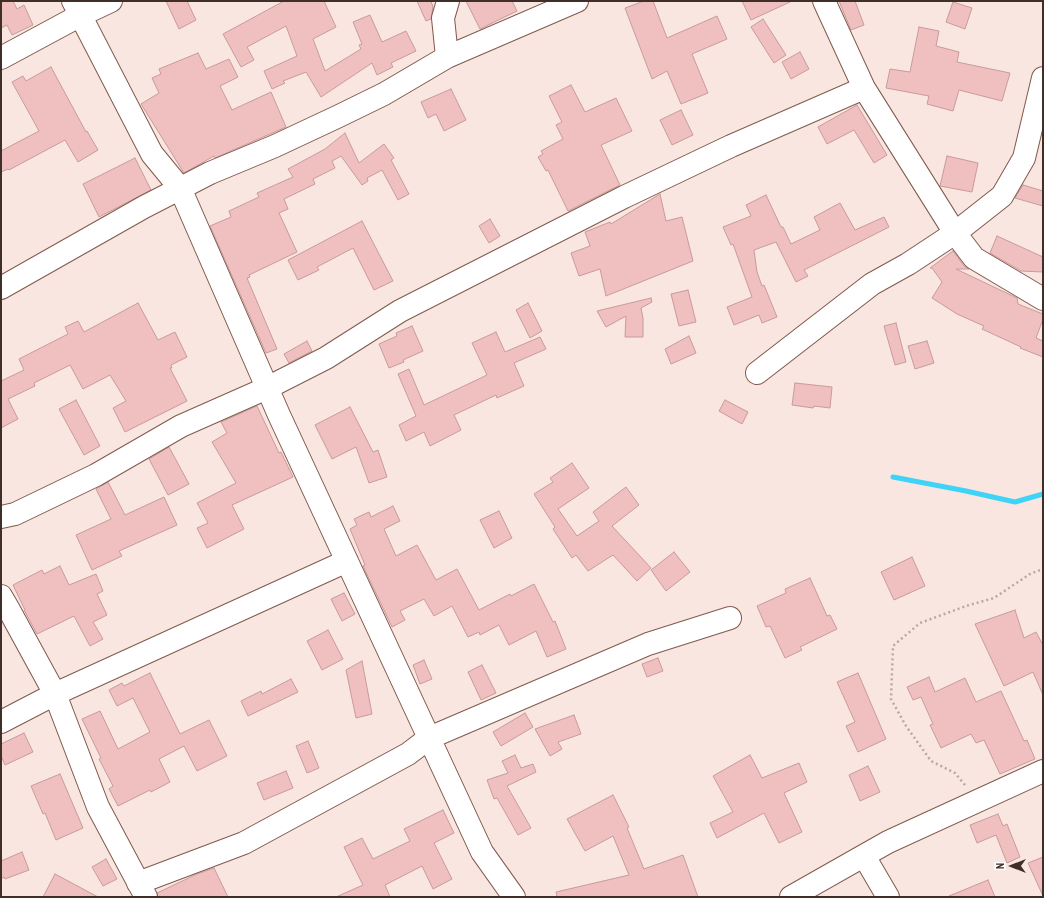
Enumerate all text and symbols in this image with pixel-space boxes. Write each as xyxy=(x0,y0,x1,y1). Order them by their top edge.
north arrow xyxy=(992,846,1032,886)
text: N xyxy=(993,863,1007,869)

